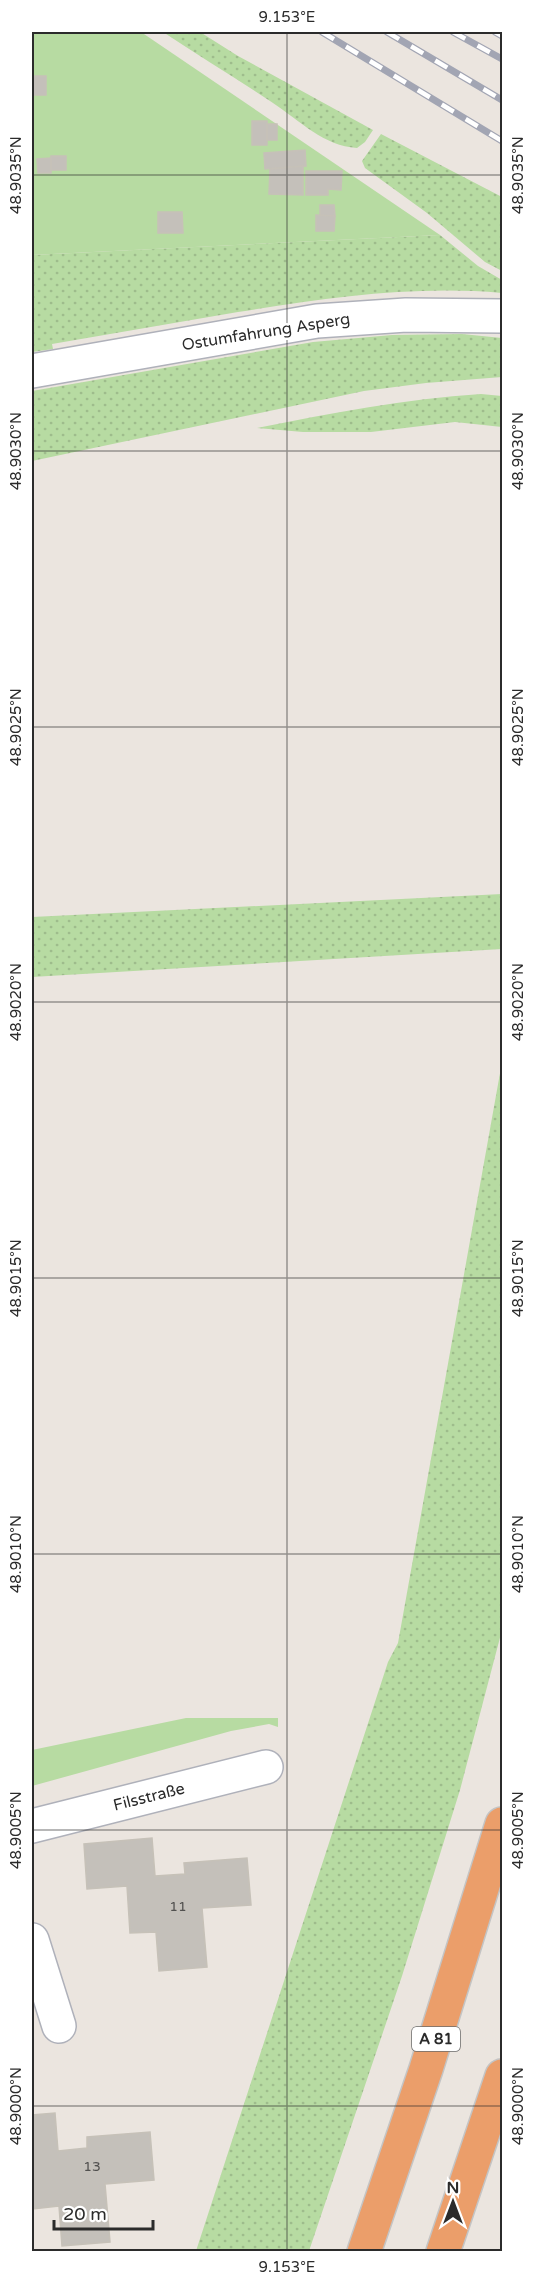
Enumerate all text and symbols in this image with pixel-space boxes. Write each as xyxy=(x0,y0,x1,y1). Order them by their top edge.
text: 9.153°E xyxy=(259,8,315,26)
text: 48.9035°N xyxy=(7,136,25,214)
text: 48.9035°N xyxy=(509,136,527,214)
street label: Ostumfahrung Asperg xyxy=(180,309,352,355)
text: 48.9030°N xyxy=(7,412,25,490)
text: 48.9030°N xyxy=(509,412,527,490)
text: 48.9025°N xyxy=(7,688,25,766)
text: 48.9025°N xyxy=(509,688,527,766)
text: 48.9020°N xyxy=(7,963,25,1041)
text: 48.9020°N xyxy=(509,963,527,1041)
text: 48.9015°N xyxy=(7,1239,25,1317)
text: 48.9015°N xyxy=(509,1239,527,1317)
text: 48.9010°N xyxy=(7,1515,25,1593)
text: 48.9010°N xyxy=(509,1515,527,1593)
street label: Filsstraße xyxy=(111,1778,187,1816)
text: 48.9005°N xyxy=(7,1791,25,1869)
text: 48.9005°N xyxy=(509,1791,527,1869)
house number: 11 xyxy=(169,1898,187,1915)
road number: A 81 xyxy=(412,2027,460,2051)
text: 48.9000°N xyxy=(7,2067,25,2145)
text: 48.9000°N xyxy=(509,2067,527,2145)
house number: 13 xyxy=(83,2158,101,2175)
north arrow xyxy=(423,2172,483,2232)
text: N xyxy=(447,2178,459,2198)
scale bar xyxy=(54,2193,153,2231)
text: 20 m xyxy=(63,2203,107,2225)
text: 9.153°E xyxy=(259,2258,315,2276)

